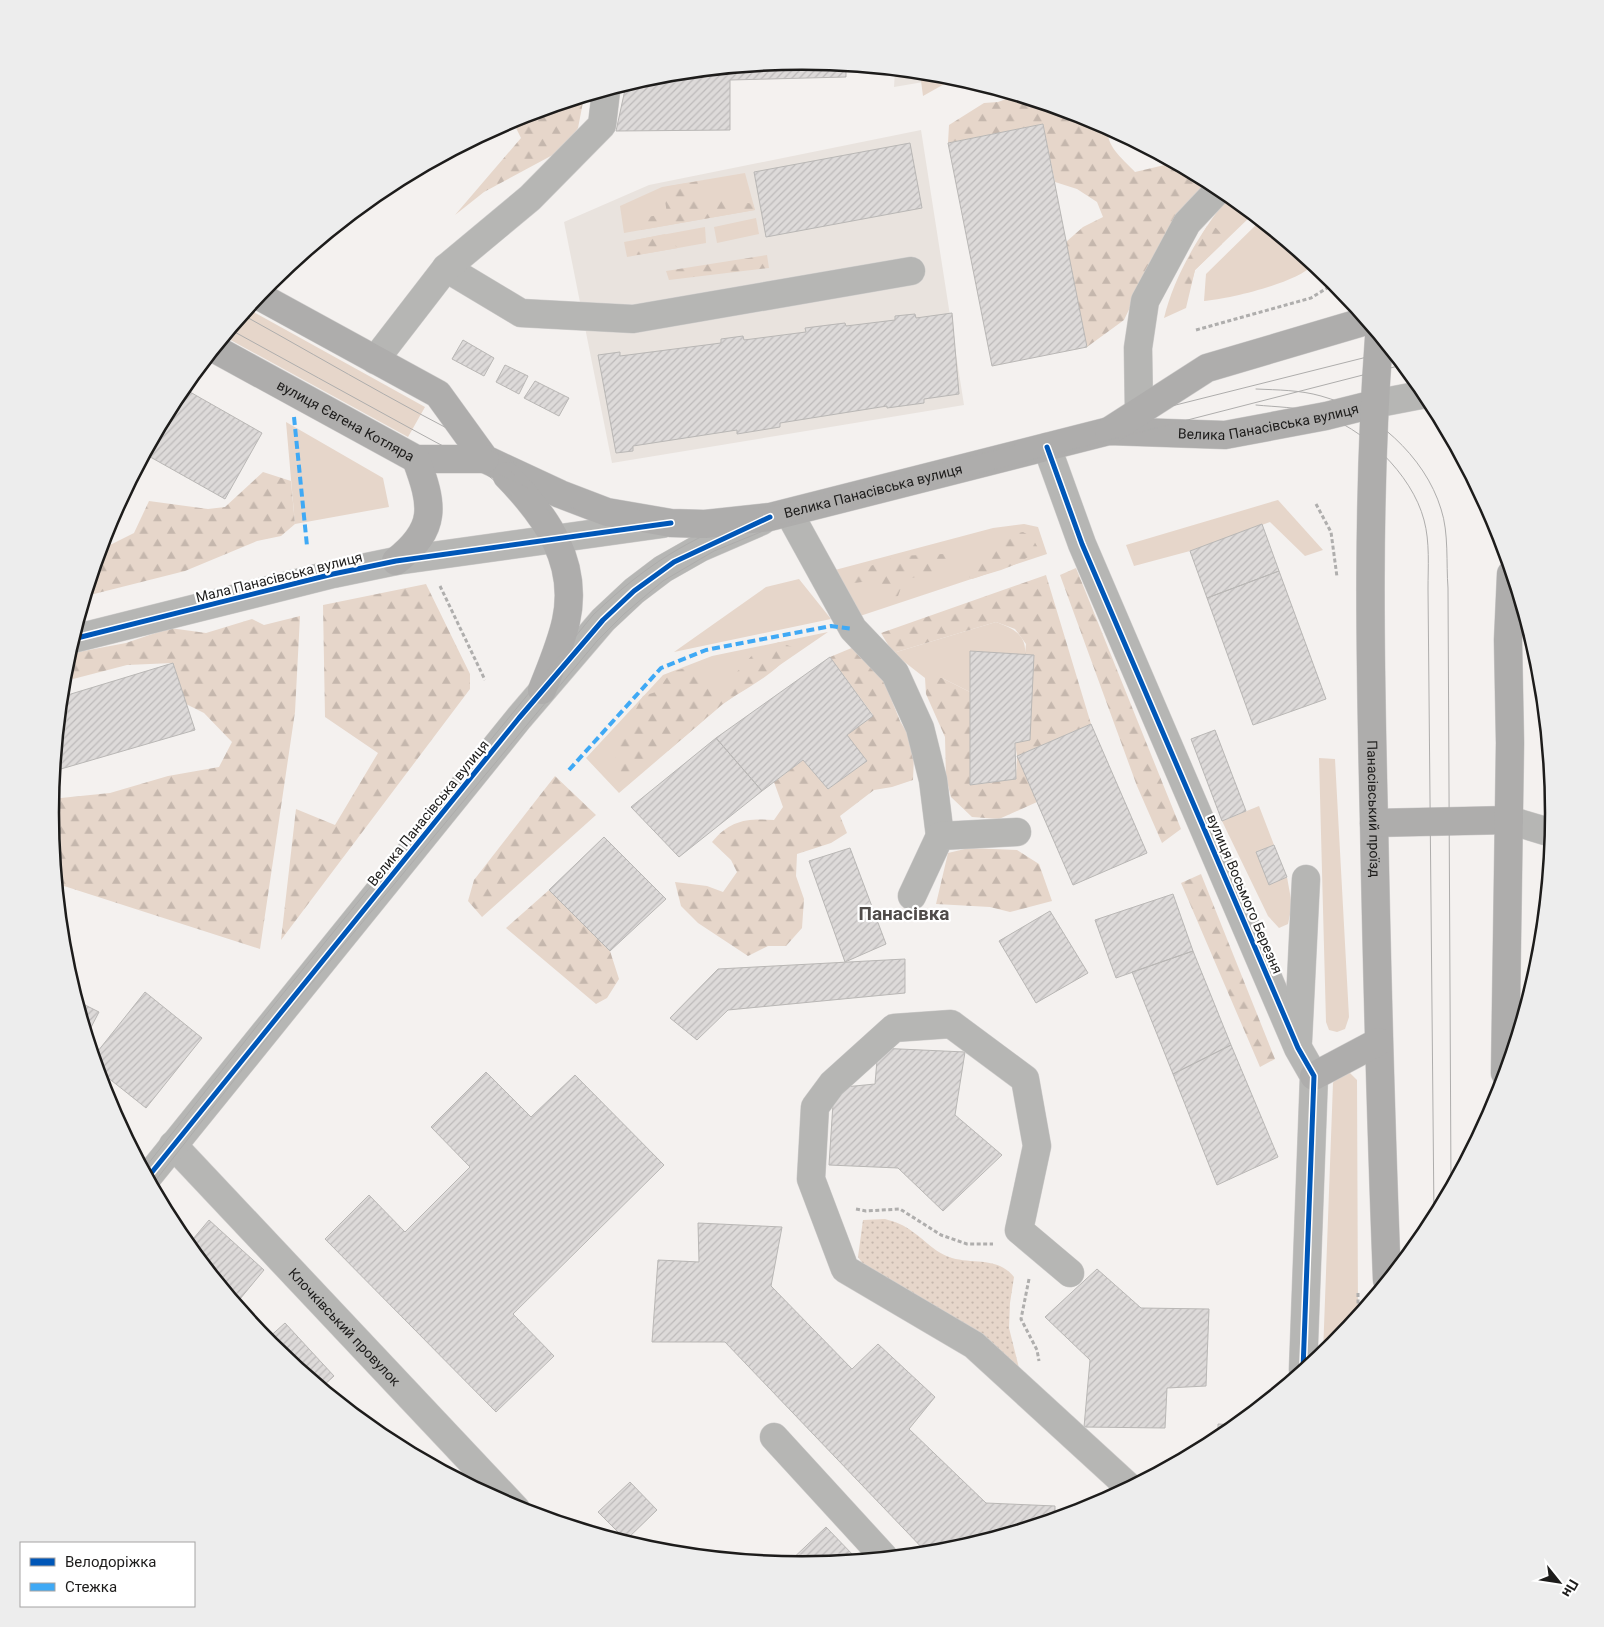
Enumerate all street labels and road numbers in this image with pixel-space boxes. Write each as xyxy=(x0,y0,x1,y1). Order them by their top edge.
street label: вулиця Євгена Котляра xyxy=(274,377,417,465)
street label: Велика Панасівська вулиця xyxy=(1178,400,1360,443)
street label: Велика Панасівська вулиця xyxy=(782,461,964,521)
street label: Мала Панасівська вулиця xyxy=(194,549,364,605)
street label: Велика Панасівська вулиця xyxy=(364,737,492,889)
street label: Панасівський проїзд xyxy=(1364,740,1383,878)
street label: вулиця Восьмого Березня xyxy=(1204,812,1286,976)
street label: Клочківський провулок xyxy=(285,1265,404,1389)

